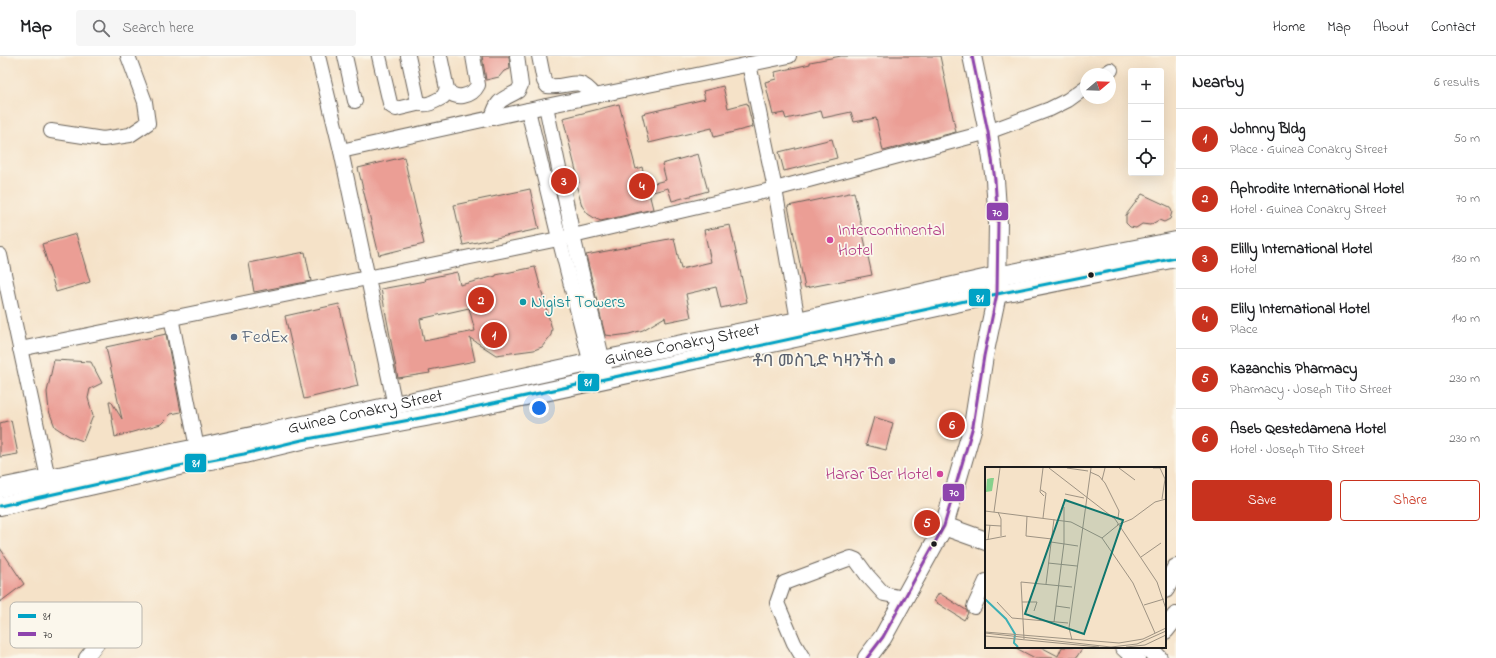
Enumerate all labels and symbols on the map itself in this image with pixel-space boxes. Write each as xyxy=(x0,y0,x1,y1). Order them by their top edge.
north arrow xyxy=(1080,68,1116,104)
pin: 3 xyxy=(551,166,577,196)
pin: 4 xyxy=(629,171,655,201)
line badge: 70 xyxy=(986,202,1009,221)
text: 70 xyxy=(992,205,1002,221)
place label: Intercontinental Hotel xyxy=(838,218,945,263)
marker: Intercontinental Hotel xyxy=(825,235,835,245)
unlabelled marker xyxy=(1086,270,1096,280)
pin: 2 xyxy=(468,285,494,315)
line badge: 81 xyxy=(968,288,991,307)
place label: Nigist Towers xyxy=(531,290,625,317)
text: 81 xyxy=(975,291,984,307)
marker: Nigist Towers xyxy=(518,297,528,307)
street label: Guinea Conakry Street xyxy=(602,316,762,372)
pin: 1 xyxy=(481,320,507,350)
place label: FedEx xyxy=(241,325,288,350)
marker: FedEx xyxy=(229,332,239,342)
place label: ቶባ መስጊድ ካዛንችስ xyxy=(753,349,884,374)
marker: ቶባ መስጊድ ካዛንችስ xyxy=(887,356,897,366)
line badge: 81 xyxy=(577,373,600,392)
text: 81 xyxy=(583,375,592,391)
street label: Guinea Conakry Street xyxy=(285,382,445,440)
your location xyxy=(529,398,549,418)
pin: 6 xyxy=(939,410,965,440)
line badge: 81 xyxy=(184,453,207,473)
text: 81 xyxy=(191,456,200,472)
place label: Harar Ber Hotel xyxy=(825,462,932,487)
inset map xyxy=(985,467,1166,648)
marker: Harar Ber Hotel xyxy=(935,469,945,479)
line badge: 70 xyxy=(942,483,965,502)
text: 70 xyxy=(949,485,959,501)
pin: 5 xyxy=(914,508,940,538)
unlabelled marker xyxy=(929,539,939,549)
legend xyxy=(10,602,142,648)
text: 81 xyxy=(43,609,51,625)
text: 70 xyxy=(43,627,53,643)

